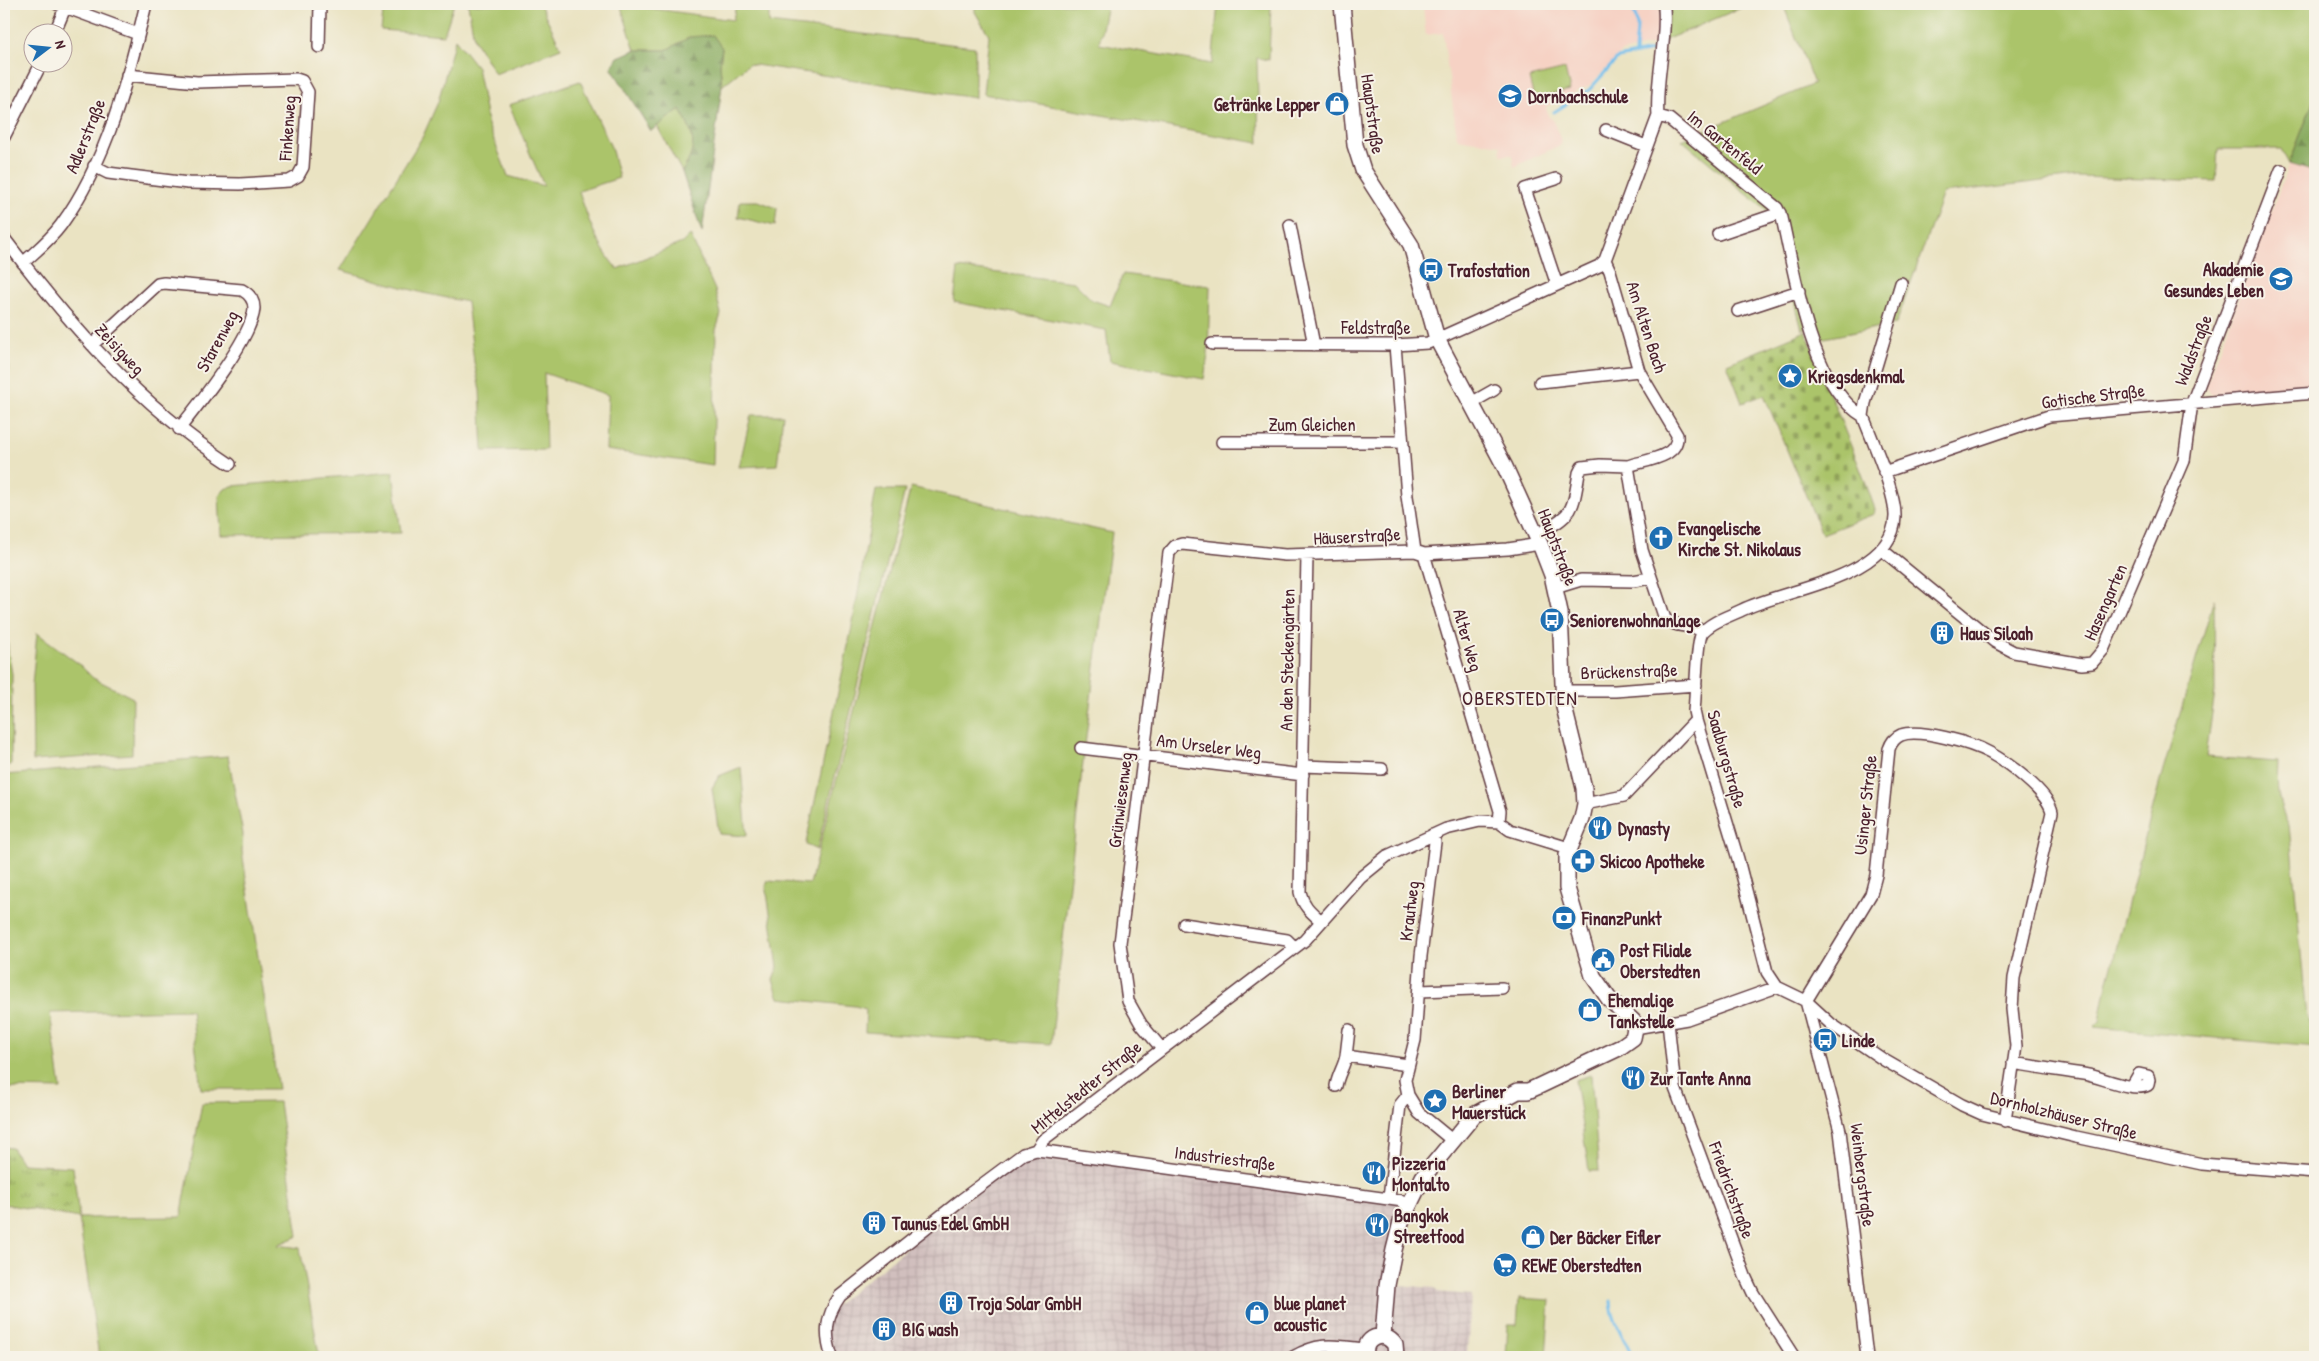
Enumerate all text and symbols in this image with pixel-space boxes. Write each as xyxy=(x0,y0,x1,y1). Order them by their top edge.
north arrow xyxy=(22,22,72,72)
text: N xyxy=(51,38,71,51)
street label: Hauptstraße xyxy=(1355,72,1391,156)
school or university icon: Dornbachschule xyxy=(1497,83,1523,109)
place label: Dornbachschule xyxy=(1528,84,1629,109)
shop icon: Getränke Lepper xyxy=(1324,91,1350,117)
place label: Getränke Lepper xyxy=(1214,92,1320,118)
street label: Adlerstraße xyxy=(59,95,111,177)
street label: Finkenweg xyxy=(272,95,302,162)
street label: Im Gartenfeld xyxy=(1682,104,1768,180)
bus stop icon: Trafostation xyxy=(1418,257,1444,283)
place label: Akademie Gesundes Leben xyxy=(2164,257,2265,303)
place label: Trafostation xyxy=(1447,258,1530,283)
school or university icon: Akademie Gesundes Leben xyxy=(2268,266,2294,292)
street label: Am Alten Bach xyxy=(1620,278,1674,377)
street label: Starenweg xyxy=(190,306,244,376)
street label: Waldstraße xyxy=(2168,311,2218,389)
street label: Feldstraße xyxy=(1340,315,1411,340)
street label: Zeisigweg xyxy=(89,318,151,380)
place icon: Kriegsdenkmal xyxy=(1777,363,1803,389)
place label: Kriegsdenkmal xyxy=(1808,364,1906,390)
street label: Gotische Straße xyxy=(2040,377,2146,415)
street label: Zum Gleichen xyxy=(1268,412,1356,437)
street label: Hauptstraße xyxy=(1532,505,1584,589)
place label: Evangelische Kirche St. Nikolaus xyxy=(1678,516,1801,562)
street label: Häuserstraße xyxy=(1313,521,1401,551)
church icon: Evangelische Kirche St. Nikolaus xyxy=(1648,525,1674,551)
street label: Hasengarten xyxy=(2077,560,2133,644)
street label: An den Steckengärten xyxy=(1273,589,1301,731)
street label: Alter Weg xyxy=(1447,606,1489,674)
bus stop icon: Seniorenwohnanlage xyxy=(1539,607,1565,633)
place label: Seniorenwohnanlage xyxy=(1570,608,1701,634)
building icon: Haus Siloah xyxy=(1929,620,1955,646)
place label: Haus Siloah xyxy=(1960,621,2033,646)
street label: Brückenstraße xyxy=(1580,657,1678,685)
district label: OBERSTEDTEN xyxy=(1462,684,1578,711)
street label: Saalburgstraße xyxy=(1701,707,1753,811)
street label: Am Urseler Weg xyxy=(1155,727,1263,765)
street label: Grünwiesenweg xyxy=(1102,751,1138,849)
street label: Usinger Straße xyxy=(1847,754,1883,856)
restaurant icon: Dynasty xyxy=(1587,815,1613,841)
place label: Dynasty xyxy=(1618,816,1670,842)
pharmacy icon: Skicoo Apotheke xyxy=(1570,848,1596,874)
place label: Skicoo Apotheke xyxy=(1600,849,1706,875)
street label: Krautweg xyxy=(1393,880,1425,942)
bank icon: FinanzPunkt xyxy=(1551,905,1577,931)
place label: FinanzPunkt xyxy=(1581,906,1662,931)
place label: Post Filiale Oberstedten xyxy=(1620,938,1700,984)
public building icon: Post Filiale Oberstedten xyxy=(1590,947,1616,973)
place label: Ehemalige Tankstelle xyxy=(1607,988,1675,1034)
shop icon: Ehemalige Tankstelle xyxy=(1577,997,1603,1023)
bus stop icon: Linde xyxy=(1812,1027,1838,1053)
place label: Linde xyxy=(1842,1028,1876,1053)
street label: Mittelstedter Straße xyxy=(1025,1035,1147,1139)
restaurant icon: Zur Tante Anna xyxy=(1620,1065,1646,1091)
place label: Zur Tante Anna xyxy=(1650,1066,1752,1091)
place label: Berliner Mauerstück xyxy=(1452,1079,1526,1125)
street label: Dornholzhäuser Straße xyxy=(1988,1085,2140,1145)
place icon: Berliner Mauerstück xyxy=(1422,1088,1448,1114)
street label: Weinbergstraße xyxy=(1844,1122,1882,1228)
street label: Friedrichstraße xyxy=(1703,1137,1761,1242)
street label: Industriestraße xyxy=(1173,1139,1277,1177)
place label: Pizzeria Montalto xyxy=(1392,1151,1450,1197)
restaurant icon: Pizzeria Montalto xyxy=(1361,1160,1387,1186)
place label: Bangkok Streetfood xyxy=(1394,1203,1464,1249)
building icon: Taunus Edel GmbH xyxy=(861,1210,887,1236)
place label: Taunus Edel GmbH xyxy=(891,1211,1009,1236)
restaurant icon: Bangkok Streetfood xyxy=(1364,1212,1390,1238)
shop icon: Der Bäcker Eifler xyxy=(1520,1224,1546,1250)
place label: Der Bäcker Eifler xyxy=(1550,1225,1661,1250)
supermarket icon: REWE Oberstedten xyxy=(1492,1252,1518,1278)
place label: REWE Oberstedten xyxy=(1522,1253,1642,1278)
building icon: Troja Solar GmbH xyxy=(938,1290,964,1316)
place label: Troja Solar GmbH xyxy=(967,1291,1082,1316)
place label: blue planet acoustic xyxy=(1274,1291,1347,1337)
shop icon: blue planet acoustic xyxy=(1244,1300,1270,1326)
building icon: BIG wash xyxy=(871,1316,897,1342)
place label: BIG wash xyxy=(902,1317,958,1342)

